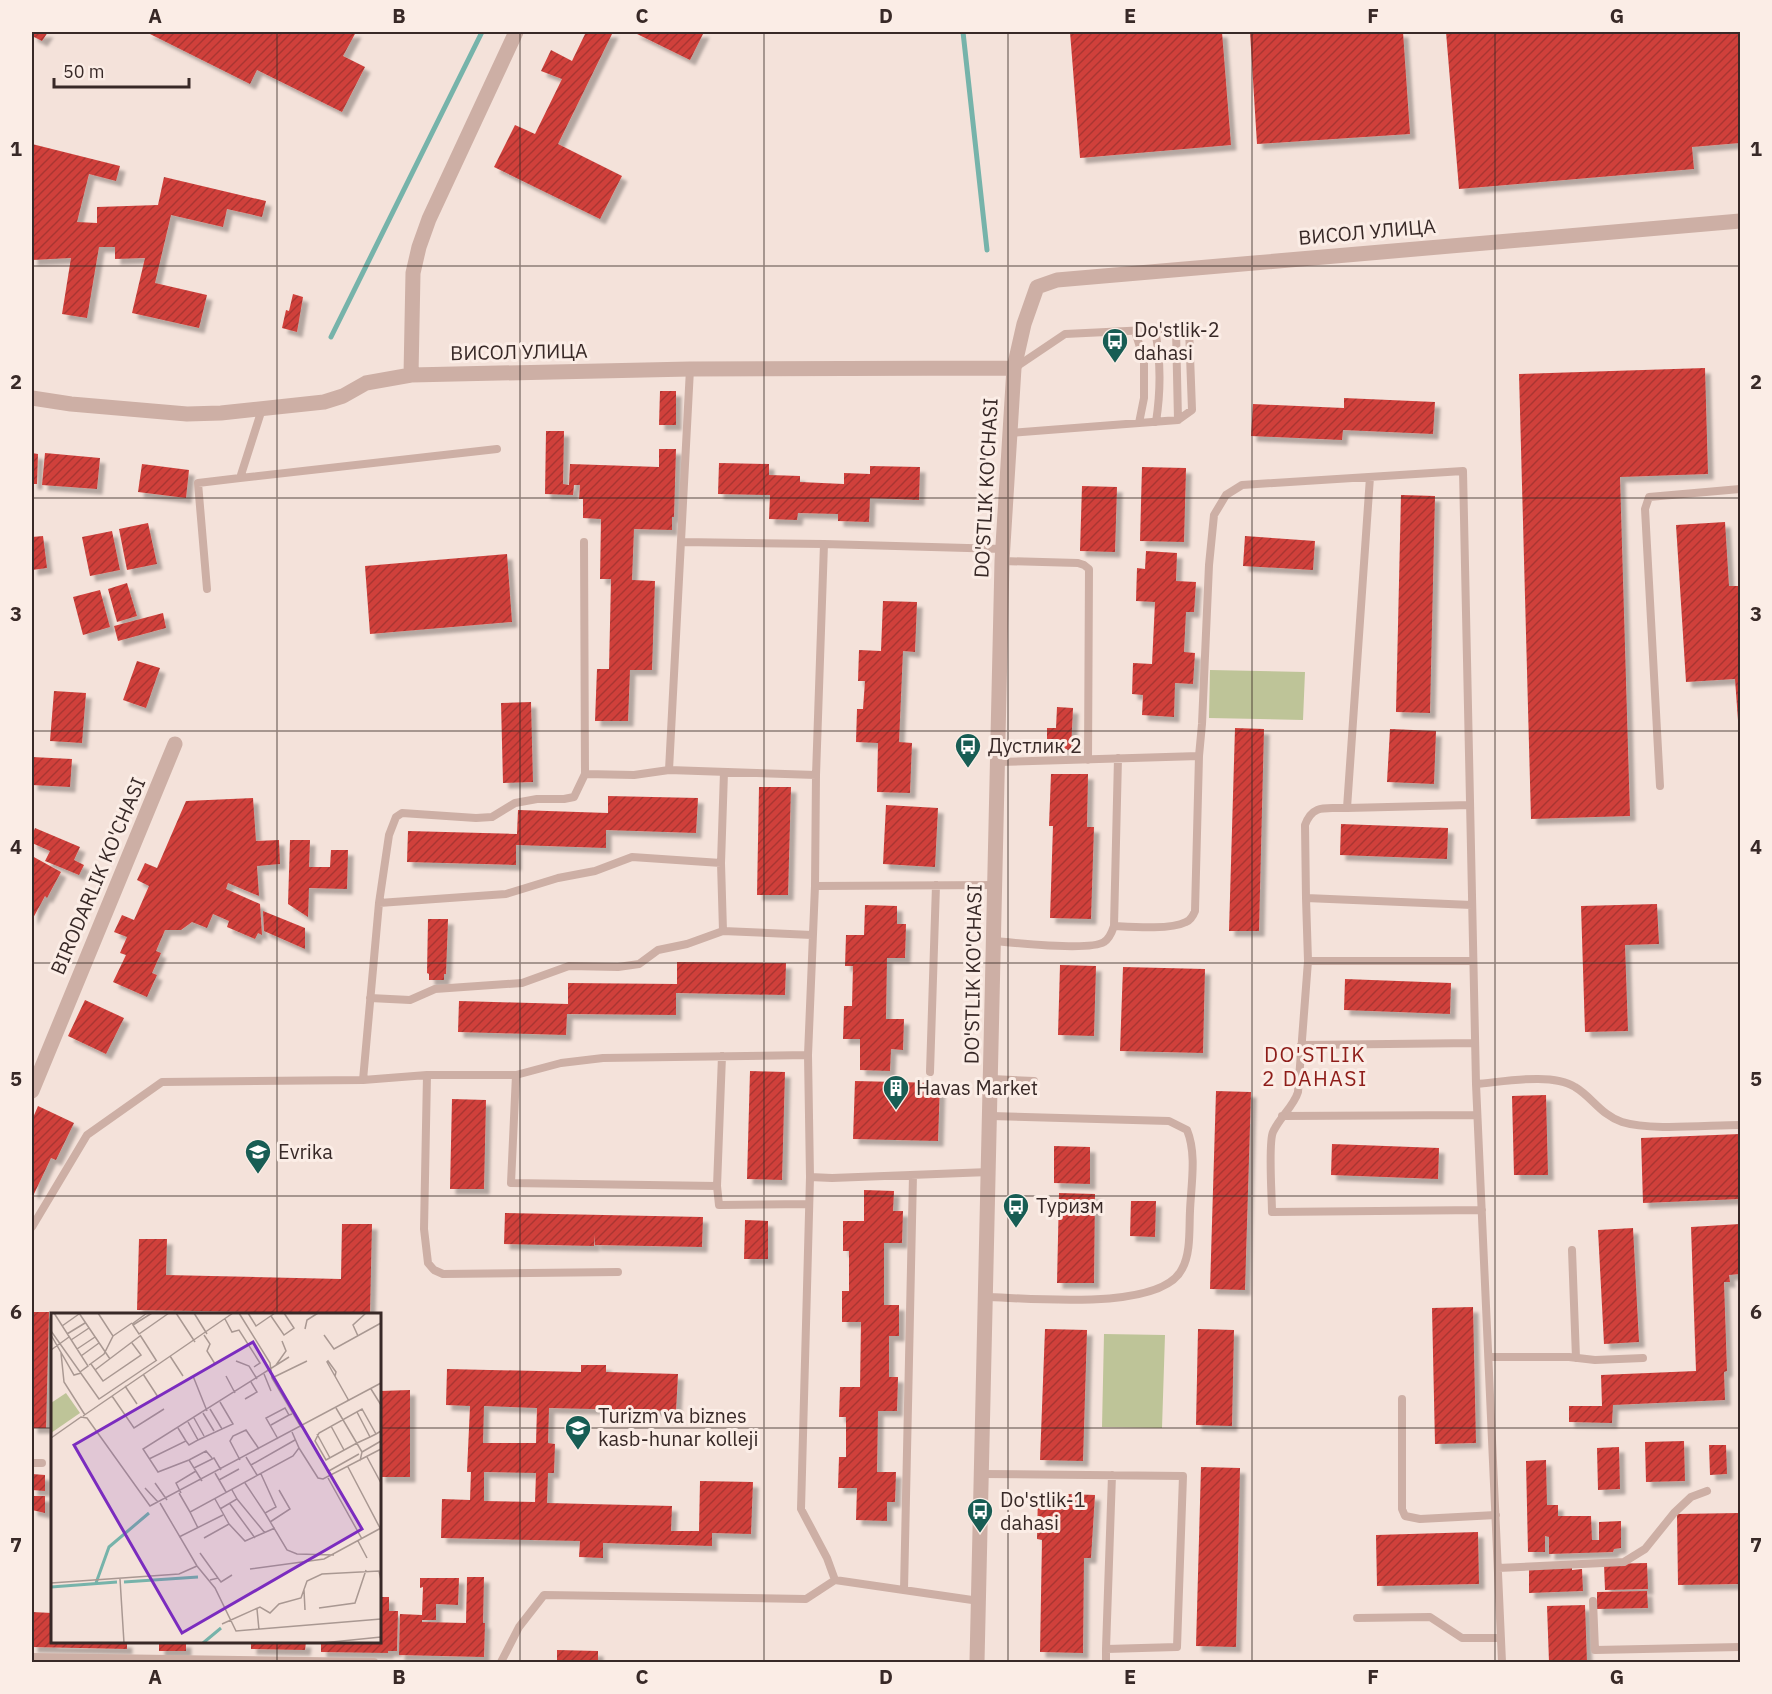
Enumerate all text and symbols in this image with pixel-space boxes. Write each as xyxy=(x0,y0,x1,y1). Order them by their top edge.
text: A xyxy=(148,2,162,29)
text: B xyxy=(392,2,406,29)
text: C xyxy=(635,2,649,29)
text: D xyxy=(879,2,893,29)
text: E xyxy=(1124,2,1136,29)
text: F xyxy=(1367,2,1379,29)
text: G xyxy=(1610,2,1624,29)
scale bar xyxy=(54,51,189,89)
text: 50 m xyxy=(63,60,105,83)
text: 1 xyxy=(10,135,22,162)
text: 1 xyxy=(1750,135,1762,162)
street label: ВИСОЛ УЛИЦА xyxy=(1297,212,1437,251)
place label: Do'stlik-2 dahasi xyxy=(1134,316,1220,366)
bus stop icon: Do'stlik-2 dahasi xyxy=(1100,326,1130,364)
street label: ВИСОЛ УЛИЦА xyxy=(450,337,588,366)
text: 2 xyxy=(10,368,22,395)
text: 2 xyxy=(1750,368,1762,395)
street label: DO'STLIK KO'CHASI xyxy=(967,397,1004,579)
text: 3 xyxy=(10,600,22,627)
text: 3 xyxy=(1750,600,1762,627)
bus stop icon: Дустлик 2 xyxy=(953,731,983,769)
place label: Дустлик 2 xyxy=(988,732,1082,759)
street label: BIRODARLIK KO'CHASI xyxy=(44,773,151,979)
text: 4 xyxy=(10,833,22,860)
text: 4 xyxy=(1750,833,1762,860)
street label: DO'STLIK KO'CHASI xyxy=(957,884,988,1064)
district label: DO'STLIK 2 DAHASI xyxy=(1262,1040,1368,1092)
text: 5 xyxy=(10,1065,22,1092)
text: 5 xyxy=(1750,1065,1762,1092)
building icon: Havas Market xyxy=(881,1073,911,1111)
place label: Havas Market xyxy=(916,1074,1038,1101)
school or university icon: Evrika xyxy=(243,1137,273,1175)
place label: Evrika xyxy=(278,1138,333,1165)
bus stop icon: Туризм xyxy=(1001,1191,1031,1229)
place label: Туризм xyxy=(1036,1192,1104,1219)
text: 6 xyxy=(10,1298,22,1325)
text: 6 xyxy=(1750,1298,1762,1325)
inset map xyxy=(51,1313,381,1643)
place label: Turizm va biznes kasb-hunar kolleji xyxy=(598,1402,759,1452)
school or university icon: Turizm va biznes kasb-hunar kolleji xyxy=(563,1413,593,1451)
place label: Do'stlik-1 dahasi xyxy=(1000,1486,1086,1536)
bus stop icon: Do'stlik-1 dahasi xyxy=(965,1496,995,1534)
text: 7 xyxy=(10,1531,22,1558)
text: 7 xyxy=(1750,1531,1762,1558)
text: A xyxy=(148,1663,162,1690)
text: B xyxy=(392,1663,406,1690)
text: C xyxy=(635,1663,649,1690)
text: D xyxy=(879,1663,893,1690)
text: E xyxy=(1124,1663,1136,1690)
text: F xyxy=(1367,1663,1379,1690)
text: G xyxy=(1610,1663,1624,1690)

